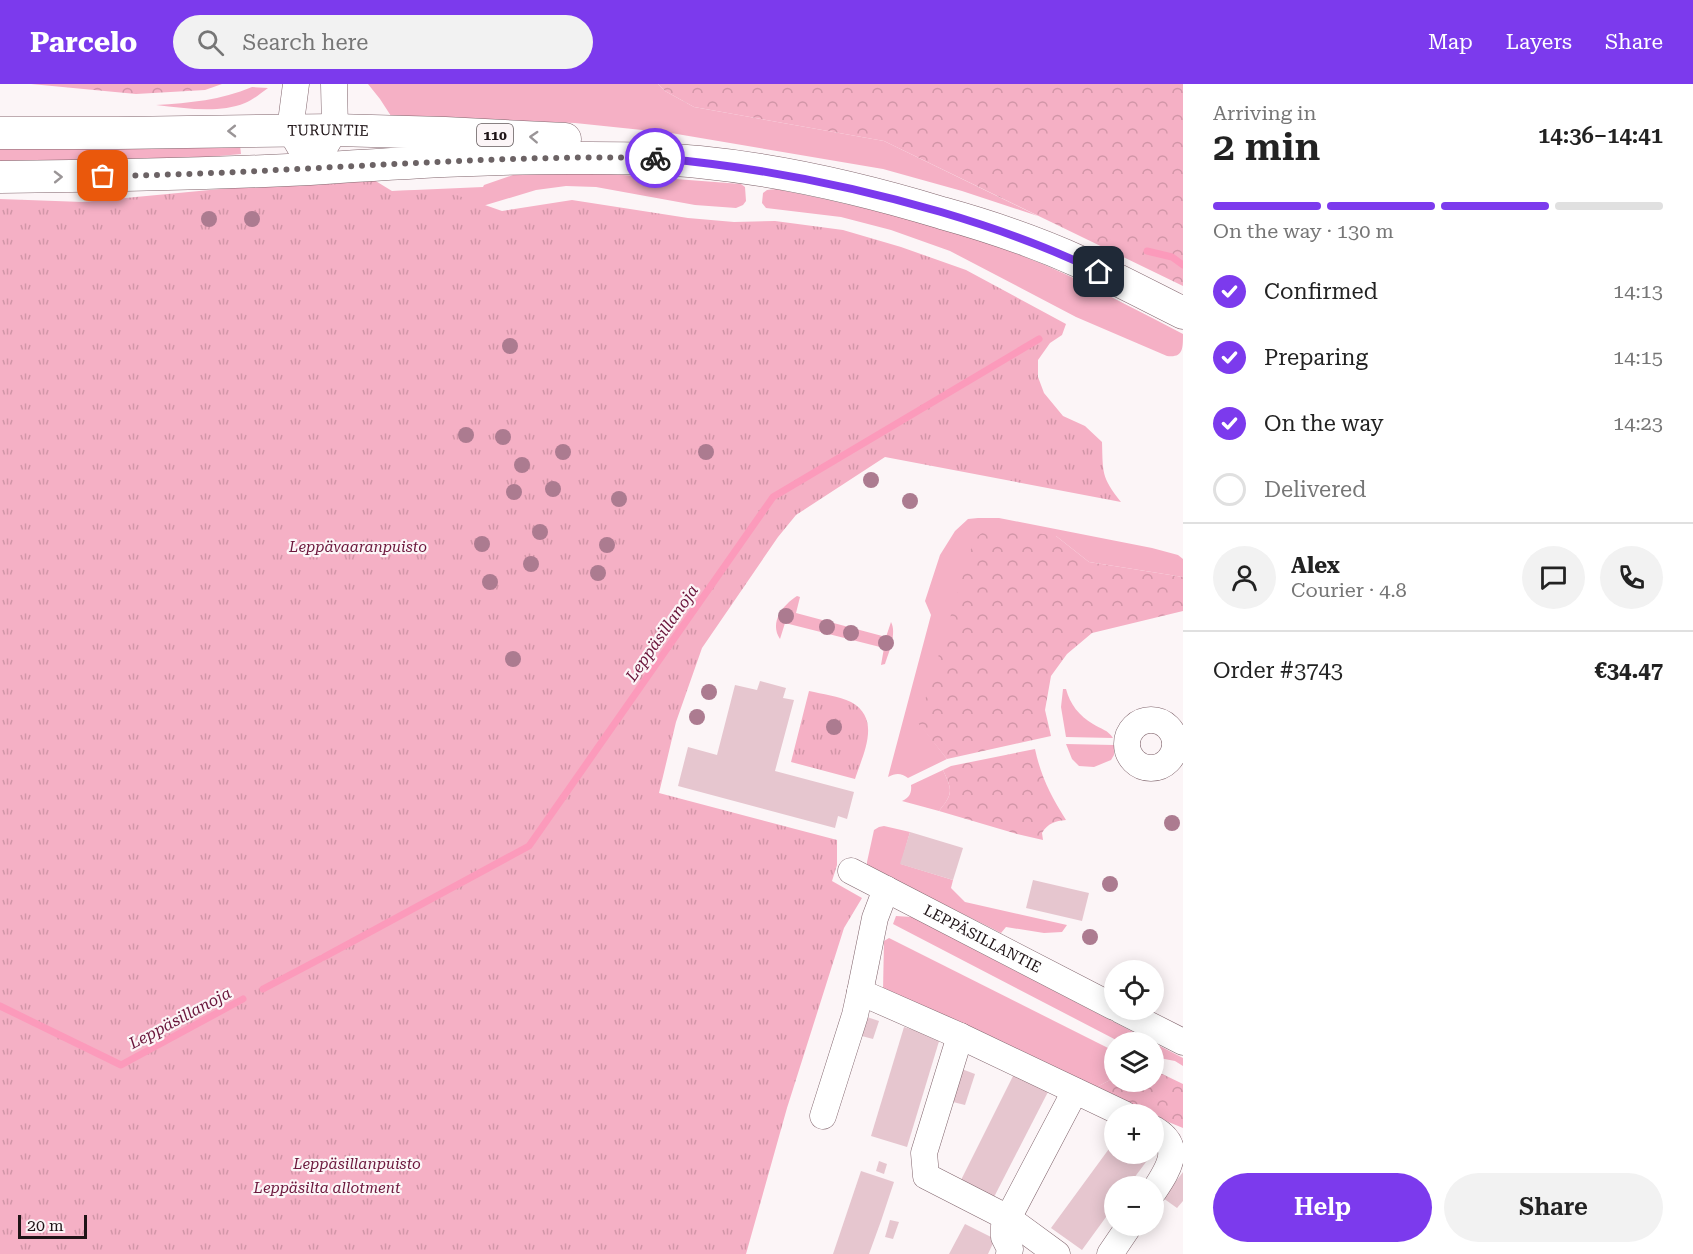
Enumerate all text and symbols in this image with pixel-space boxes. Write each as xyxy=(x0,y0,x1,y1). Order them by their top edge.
search box xyxy=(173,15,593,69)
text: Parcelo xyxy=(30,26,137,59)
icon: search xyxy=(194,26,227,59)
text: Search here xyxy=(242,30,368,55)
text: Map xyxy=(1428,30,1473,54)
text: Layers xyxy=(1506,30,1572,54)
text: Share xyxy=(1605,30,1663,54)
text: Arriving in xyxy=(1213,101,1316,125)
street label: TURUNTIE xyxy=(287,121,369,140)
text: 14:36–14:41 xyxy=(1538,123,1663,148)
road number: 110 xyxy=(477,124,513,146)
text: 2 min xyxy=(1213,124,1320,170)
one-way arrow xyxy=(227,125,236,137)
courier xyxy=(625,128,685,188)
one-way arrow xyxy=(530,130,539,143)
icon: bike xyxy=(639,142,672,175)
pin xyxy=(77,150,128,201)
icon: bag xyxy=(86,159,119,192)
one-way arrow xyxy=(54,171,63,183)
text: On the way · 130 m xyxy=(1213,219,1394,243)
pin xyxy=(1073,246,1124,297)
icon: home xyxy=(1082,255,1115,288)
icon: check xyxy=(1213,275,1246,308)
text: Confirmed xyxy=(1264,279,1378,304)
text: 14:13 xyxy=(1613,279,1663,303)
icon: check xyxy=(1213,341,1246,374)
text: Preparing xyxy=(1264,345,1368,370)
text: 14:15 xyxy=(1613,345,1663,369)
icon: check xyxy=(1213,407,1246,440)
text: On the way xyxy=(1264,411,1384,436)
text: 14:23 xyxy=(1613,411,1663,435)
text: Delivered xyxy=(1264,477,1366,502)
park label: Leppävaaranpuisto xyxy=(288,538,427,556)
button: person xyxy=(1213,546,1276,609)
button: chat xyxy=(1522,546,1585,609)
button: phone xyxy=(1600,546,1663,609)
text: Alex xyxy=(1291,553,1340,578)
text: Courier · 4.8 xyxy=(1291,578,1407,602)
water label: Leppäsillanoja xyxy=(621,581,702,686)
text: Order #3743 xyxy=(1213,658,1343,683)
text: €34.47 xyxy=(1594,658,1663,683)
street label: LEPPÄSILLANTIE xyxy=(921,901,1044,977)
map controls xyxy=(1104,960,1164,1236)
button: locate xyxy=(1104,960,1164,1020)
water label: Leppäsillanoja xyxy=(125,983,235,1053)
button: layers xyxy=(1104,1032,1164,1092)
button: + xyxy=(1104,1104,1164,1164)
park label: Leppäsillanpuisto xyxy=(292,1155,421,1173)
button: Help xyxy=(1213,1173,1432,1242)
button: Share xyxy=(1444,1173,1663,1242)
button: − xyxy=(1104,1176,1164,1236)
park label: Leppäsilta allotment xyxy=(252,1179,401,1197)
scale bar xyxy=(18,1212,87,1240)
text: 20 m xyxy=(27,1216,64,1235)

